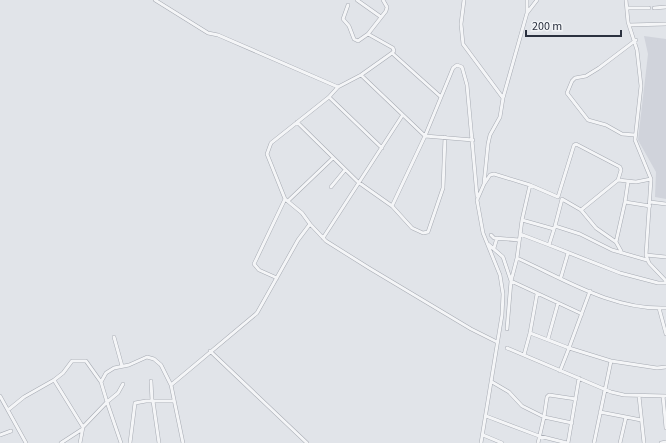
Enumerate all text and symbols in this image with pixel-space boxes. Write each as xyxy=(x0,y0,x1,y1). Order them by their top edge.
scale bar xyxy=(526,12,621,38)
text: 200 m xyxy=(532,18,562,35)

